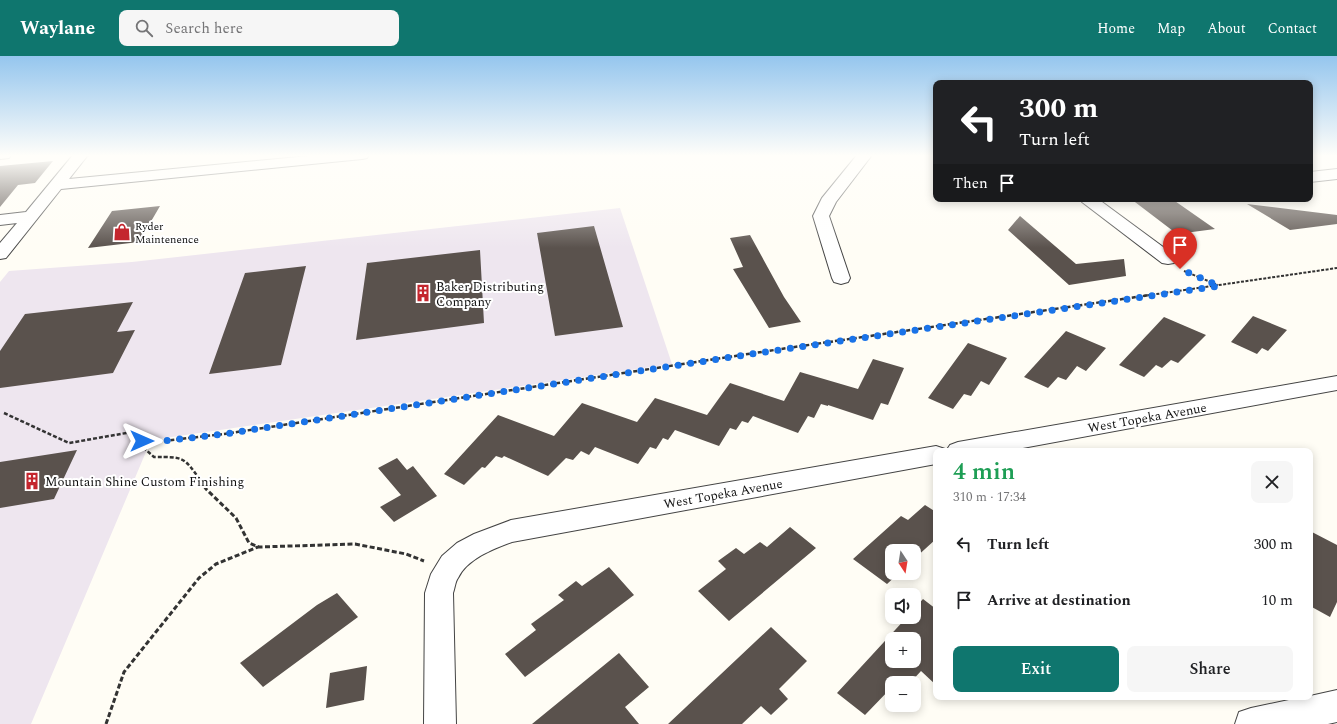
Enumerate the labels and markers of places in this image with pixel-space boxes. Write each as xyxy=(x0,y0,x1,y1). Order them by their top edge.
place label: Ryder Maintenence xyxy=(135,218,199,248)
shop icon: Ryder Maintenence xyxy=(112,222,132,242)
pin xyxy=(1163,228,1197,269)
place label: Baker Distributing Company xyxy=(436,277,544,312)
building icon: Baker Distributing Company xyxy=(413,283,433,303)
building icon: Mountain Shine Custom Finishing xyxy=(22,471,42,491)
place label: Mountain Shine Custom Finishing xyxy=(45,472,244,492)

